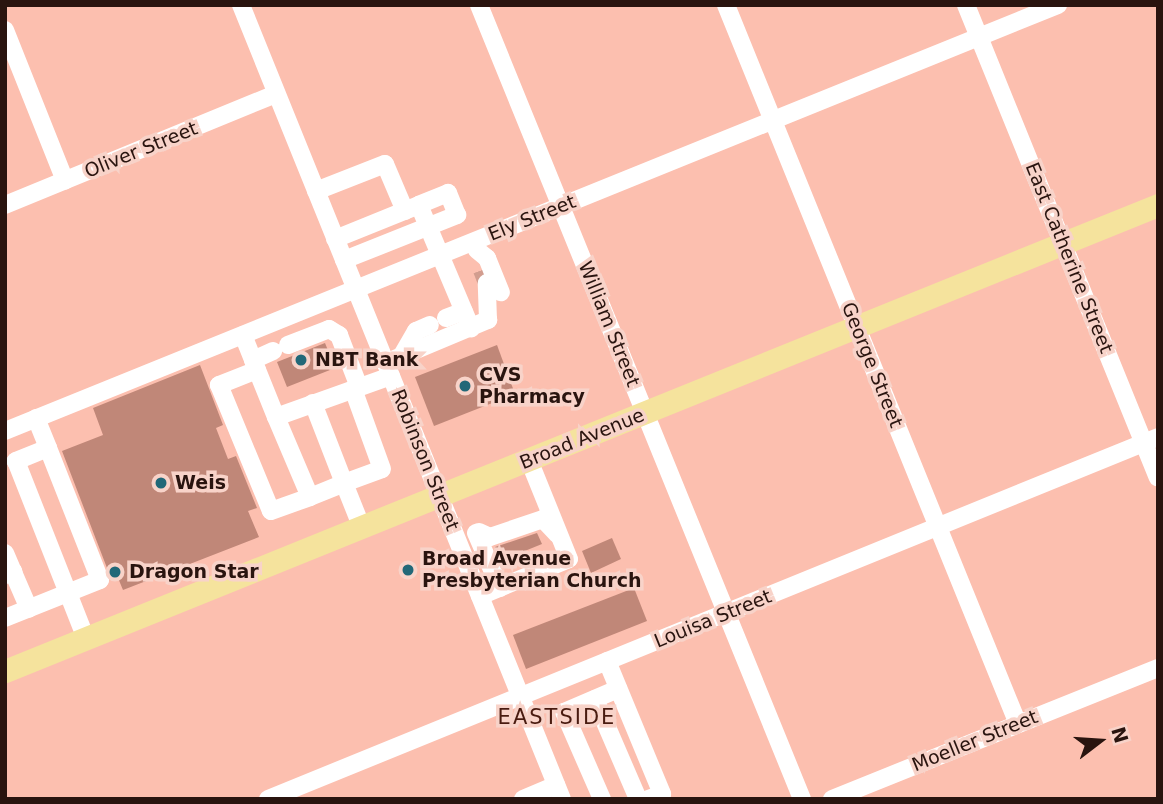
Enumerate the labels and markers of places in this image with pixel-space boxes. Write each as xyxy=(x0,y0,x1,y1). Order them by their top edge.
place label: NBT Bank xyxy=(315,349,418,371)
marker: NBT Bank xyxy=(293,352,309,368)
place label: CVS Pharmacy xyxy=(479,364,585,408)
marker: CVS Pharmacy xyxy=(457,378,473,394)
place label: Weis xyxy=(175,472,226,494)
marker: Weis xyxy=(153,475,169,491)
place label: Broad Avenue Presbyterian Church xyxy=(422,548,641,592)
place label: Dragon Star xyxy=(129,561,259,583)
marker: Broad Avenue Presbyterian Church xyxy=(400,562,416,578)
marker: Dragon Star xyxy=(107,564,123,580)

